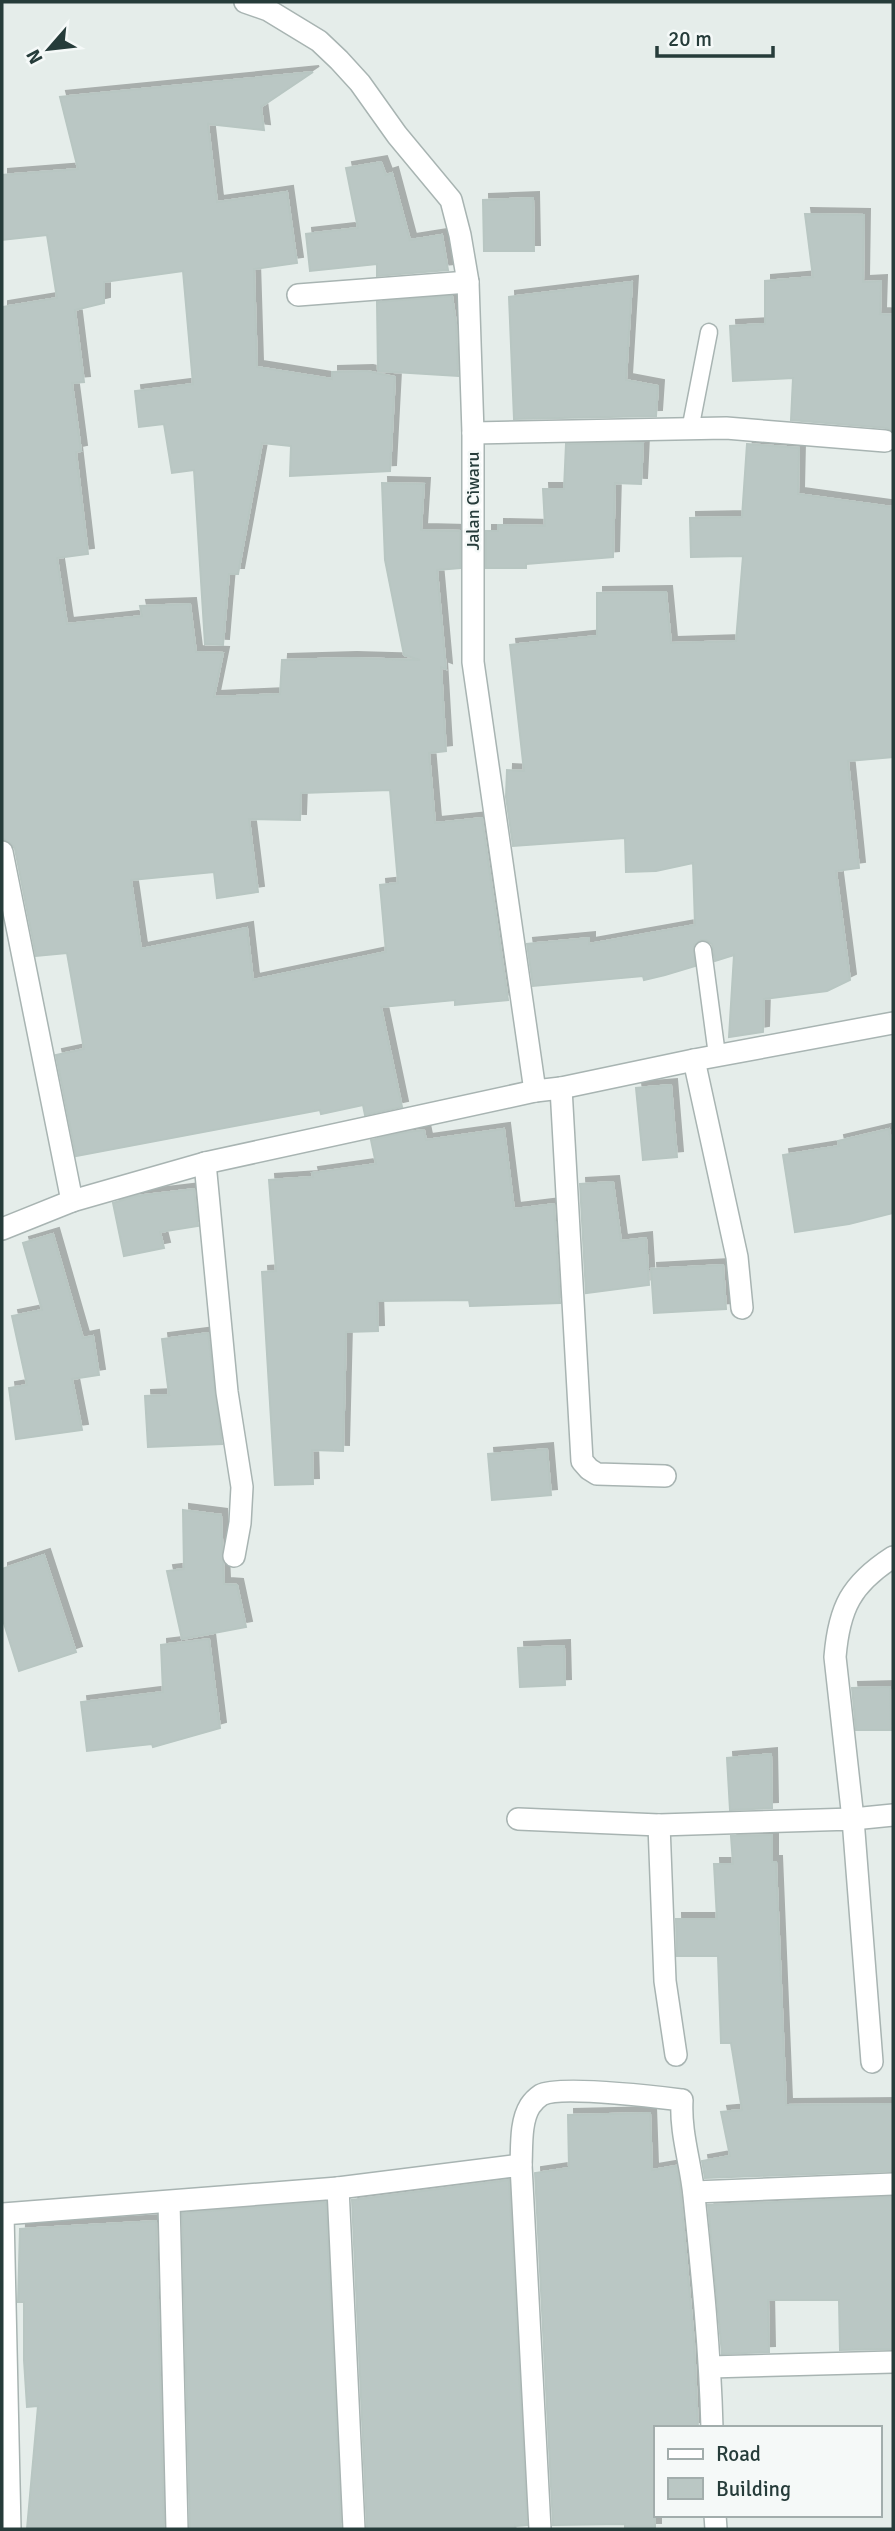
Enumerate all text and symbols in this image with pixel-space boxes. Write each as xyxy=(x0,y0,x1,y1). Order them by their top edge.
north arrow xyxy=(14,14,84,84)
scale bar xyxy=(657,14,772,58)
text: 20 m xyxy=(668,26,712,52)
text: N xyxy=(21,45,49,68)
street label: Jalan Ciwaru xyxy=(462,452,484,550)
legend xyxy=(654,2426,881,2517)
text: Road xyxy=(716,2441,761,2467)
text: Building xyxy=(716,2476,791,2502)

